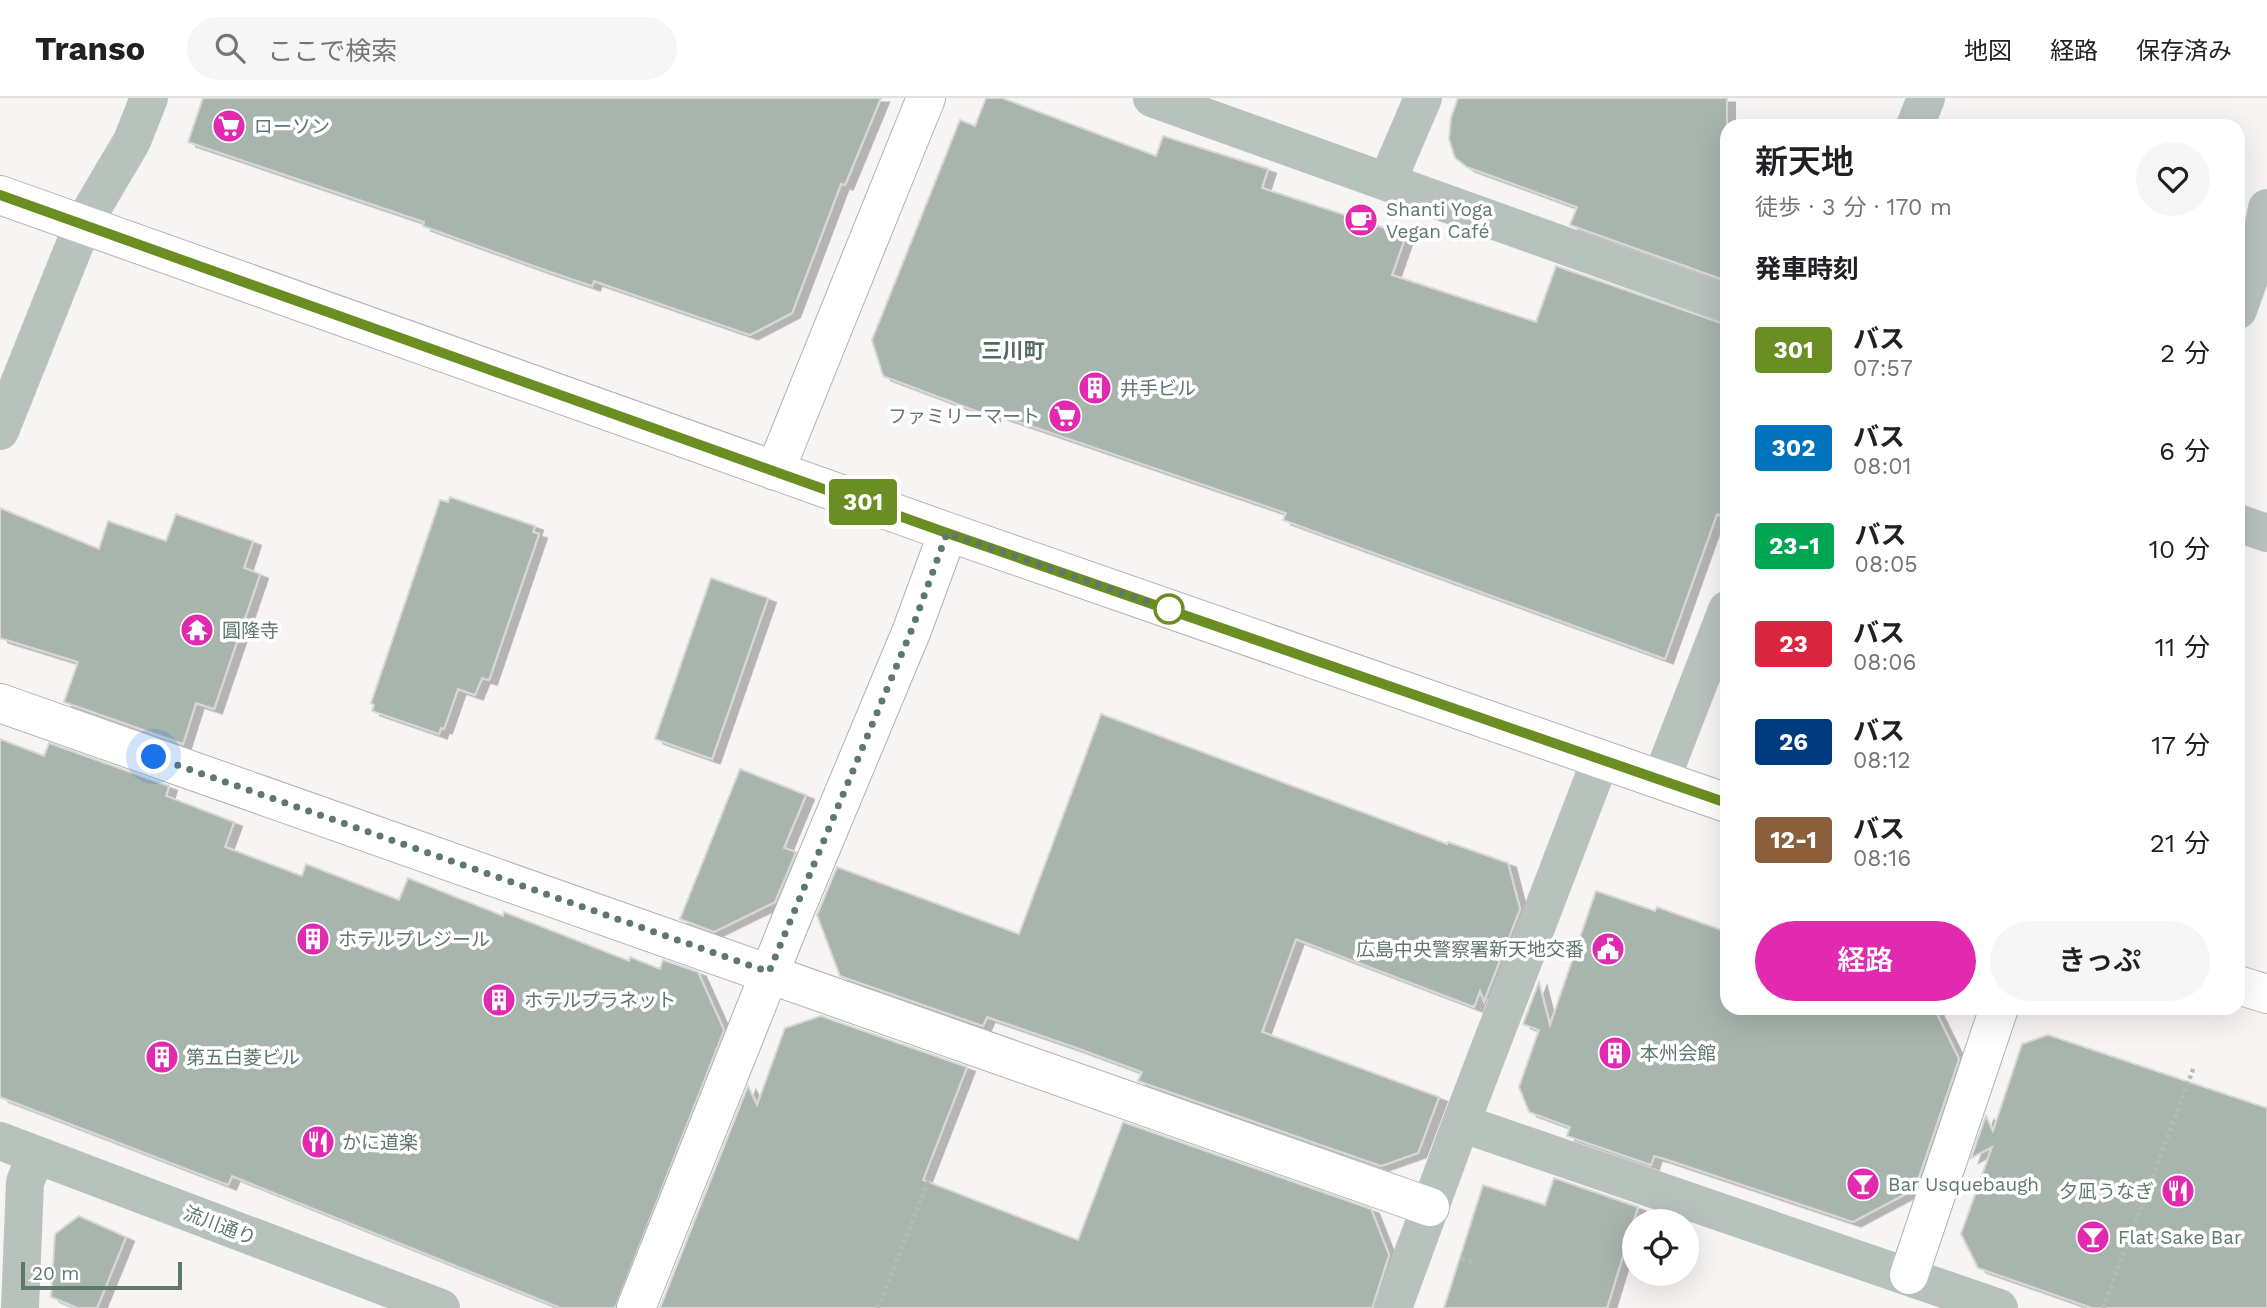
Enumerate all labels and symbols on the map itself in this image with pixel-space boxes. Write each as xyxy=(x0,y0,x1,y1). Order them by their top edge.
supermarket icon: ローソン xyxy=(210,107,248,145)
place label: ローソン xyxy=(254,115,330,138)
place label: Shanti Yoga Vegan Café xyxy=(1386,198,1493,243)
cafe icon: Shanti Yoga Vegan Café xyxy=(1342,201,1380,239)
district label: 三川町 xyxy=(982,338,1045,363)
building icon: 井手ビル xyxy=(1076,369,1114,407)
place label: 井手ビル xyxy=(1120,377,1196,400)
supermarket icon: ファミリーマート xyxy=(1046,397,1084,435)
place label: ファミリーマート xyxy=(888,405,1040,428)
line badge: 301 xyxy=(823,479,903,525)
unlabelled marker xyxy=(1154,594,1184,624)
temple icon: 圓隆寺 xyxy=(178,611,216,649)
place label: 圓隆寺 xyxy=(222,619,279,642)
your location xyxy=(136,739,171,774)
building icon: ホテルプレジール xyxy=(294,920,332,958)
place label: ホテルプレジール xyxy=(338,928,490,951)
public building icon: 広島中央警察署新天地交番 xyxy=(1589,930,1627,968)
place label: 広島中央警察署新天地交番 xyxy=(1356,938,1584,961)
building icon: ホテルプラネット xyxy=(480,981,518,1019)
place label: ホテルプラネット xyxy=(524,989,676,1012)
building icon: 本州会館 xyxy=(1596,1034,1634,1072)
building icon: 第五白菱ビル xyxy=(143,1038,181,1076)
place label: 本州会館 xyxy=(1640,1042,1716,1065)
place label: 第五白菱ビル xyxy=(186,1046,300,1069)
restaurant icon: かに道楽 xyxy=(299,1123,337,1161)
place label: かに道楽 xyxy=(342,1131,418,1154)
bar icon: Bar Usquebaugh xyxy=(1844,1165,1882,1203)
restaurant icon: 夕凪うなぎ xyxy=(2159,1172,2197,1210)
place label: Bar Usquebaugh xyxy=(1888,1173,2039,1196)
place label: 夕凪うなぎ xyxy=(2059,1180,2154,1203)
street label: 流川通り xyxy=(180,1201,259,1250)
bar icon: Flat Sake Bar xyxy=(2074,1218,2112,1256)
place label: Flat Sake Bar xyxy=(2118,1226,2242,1249)
scale bar xyxy=(21,1259,182,1291)

